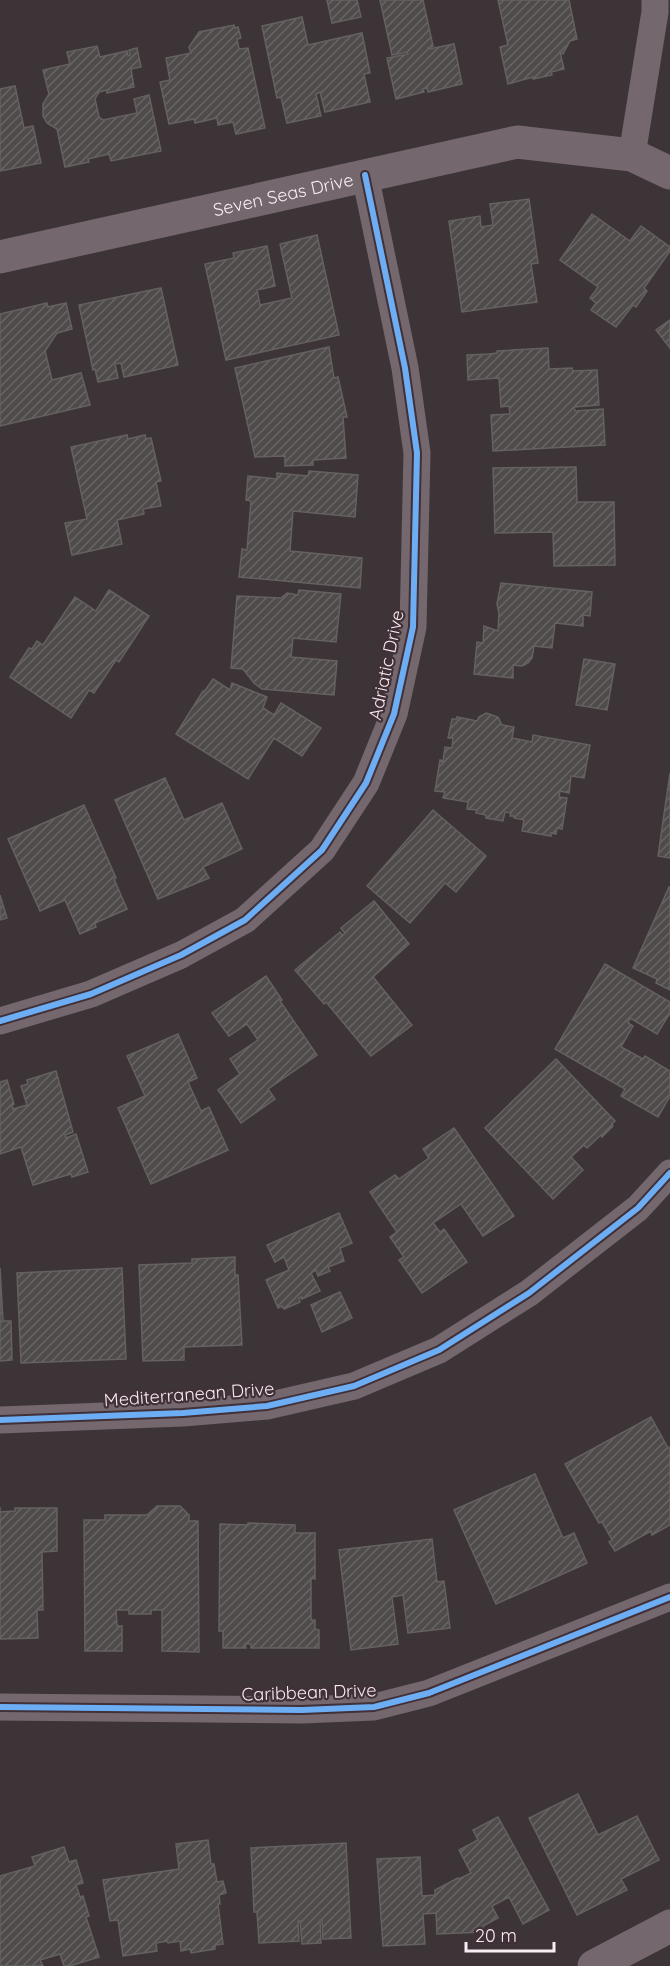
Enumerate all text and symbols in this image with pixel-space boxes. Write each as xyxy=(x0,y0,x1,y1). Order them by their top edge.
street label: Seven Seas Drive xyxy=(211,167,355,221)
street label: Adriatic Drive xyxy=(363,608,409,722)
street label: Mediterranean Drive xyxy=(103,1377,275,1411)
street label: Caribbean Drive xyxy=(241,1678,377,1706)
scale bar xyxy=(466,1915,554,1953)
text: 20 m xyxy=(475,1924,517,1947)

